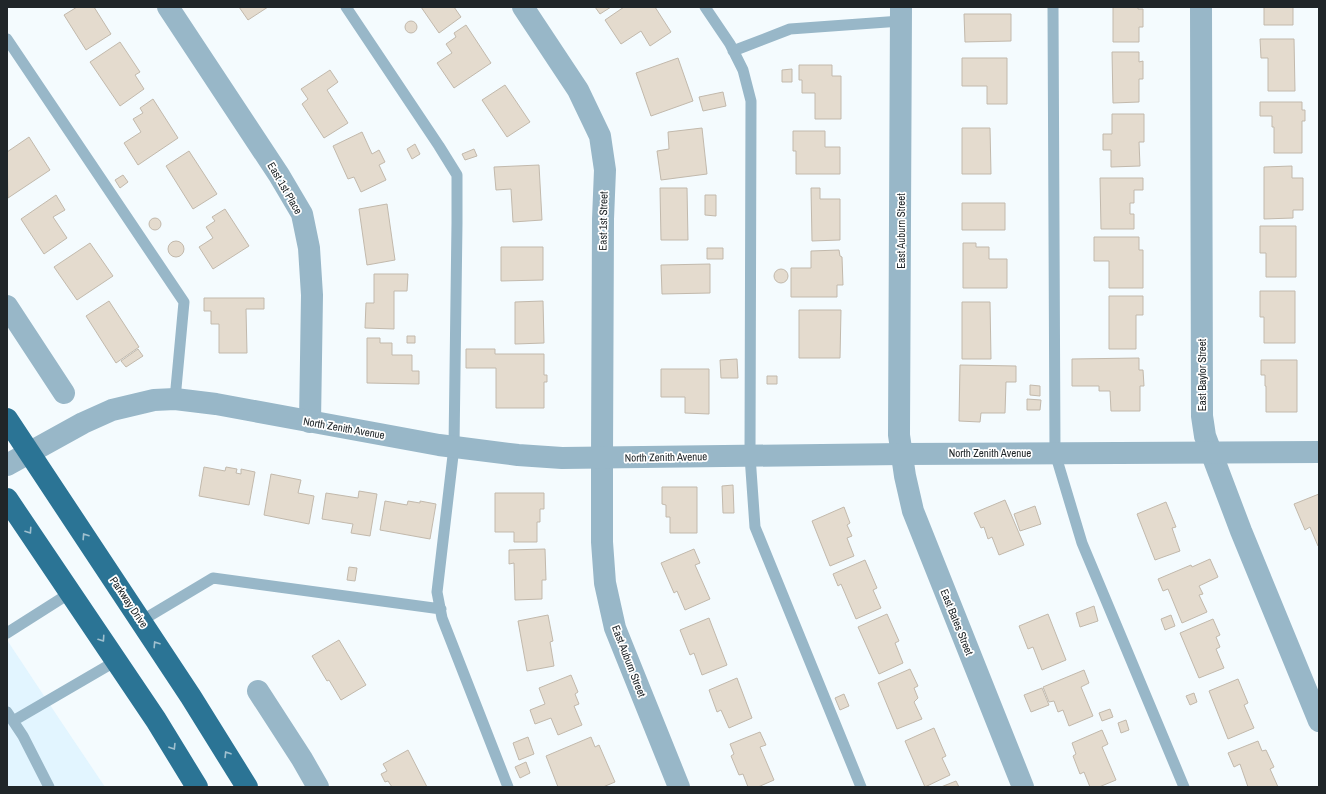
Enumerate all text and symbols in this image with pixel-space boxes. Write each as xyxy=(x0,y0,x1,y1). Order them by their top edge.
street label: East 1st Place xyxy=(265,160,305,216)
street label: East 1st Street xyxy=(595,191,611,251)
street label: East Auburn Street xyxy=(894,193,908,269)
street label: East Baylor Street xyxy=(1195,338,1209,411)
street label: North Zenith Avenue xyxy=(302,414,386,442)
street label: North Zenith Avenue xyxy=(949,446,1031,460)
street label: North Zenith Avenue xyxy=(625,449,707,465)
one-way arrow xyxy=(24,527,32,534)
one-way arrow xyxy=(83,533,90,540)
street label: Parkway Drive xyxy=(107,574,151,630)
street label: East Bates Street xyxy=(937,587,977,658)
street label: East Auburn Street xyxy=(609,623,649,699)
one-way arrow xyxy=(97,635,104,642)
one-way arrow xyxy=(154,641,161,648)
one-way arrow xyxy=(168,743,175,750)
one-way arrow xyxy=(224,751,231,758)

